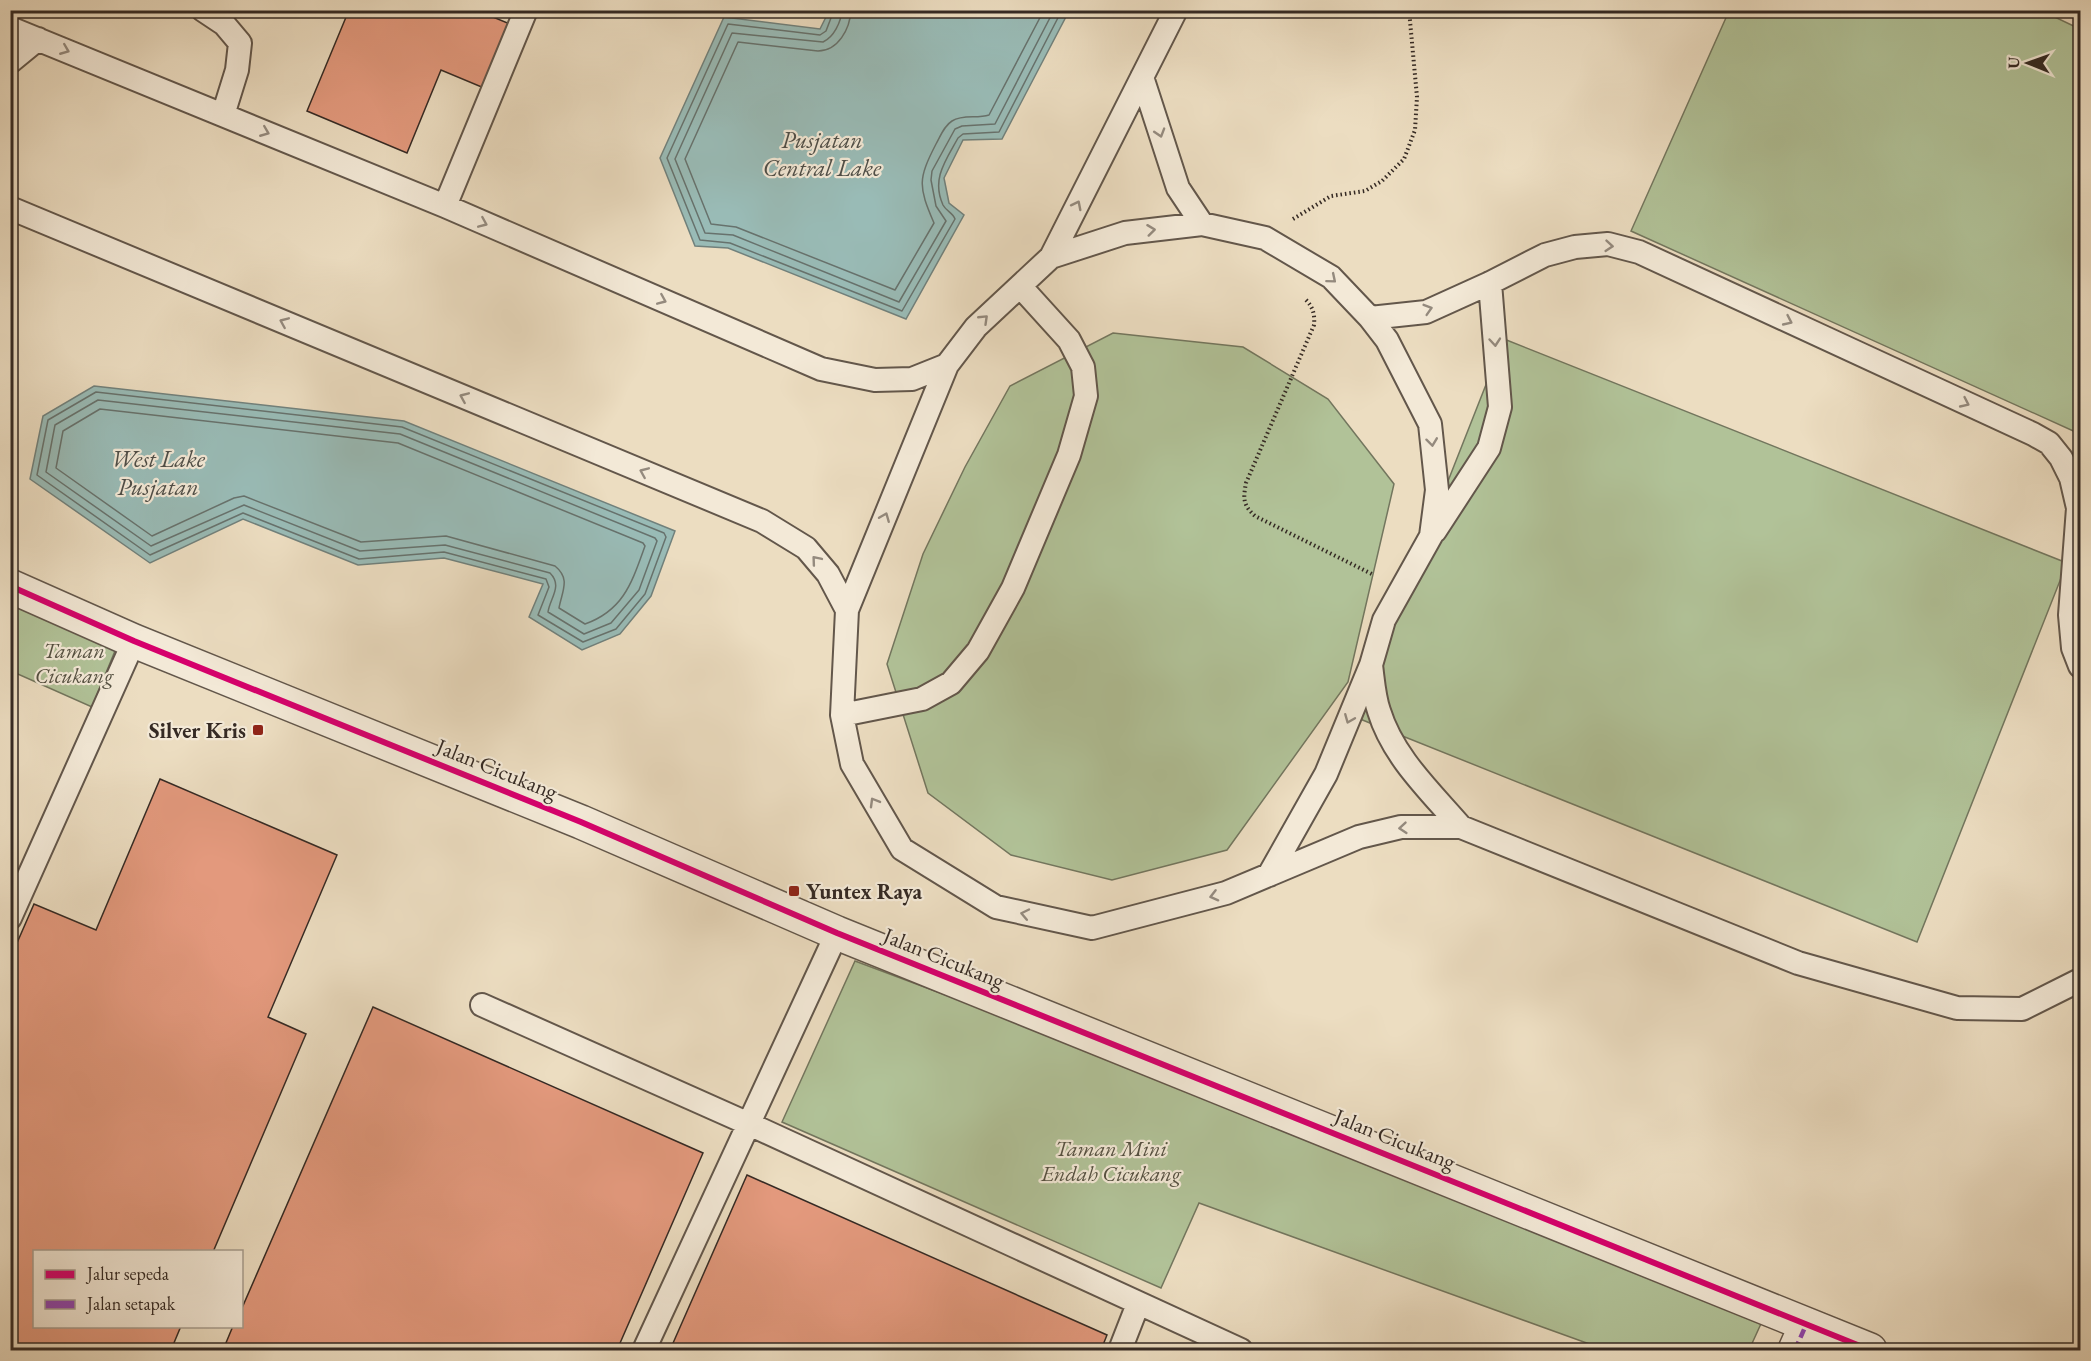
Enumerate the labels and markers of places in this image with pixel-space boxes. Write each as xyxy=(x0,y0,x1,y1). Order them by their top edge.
place label: Silver Kris xyxy=(149,716,246,745)
marker: Silver Kris xyxy=(251,723,265,737)
place label: Yuntex Raya xyxy=(806,877,923,906)
marker: Yuntex Raya xyxy=(787,884,801,898)

